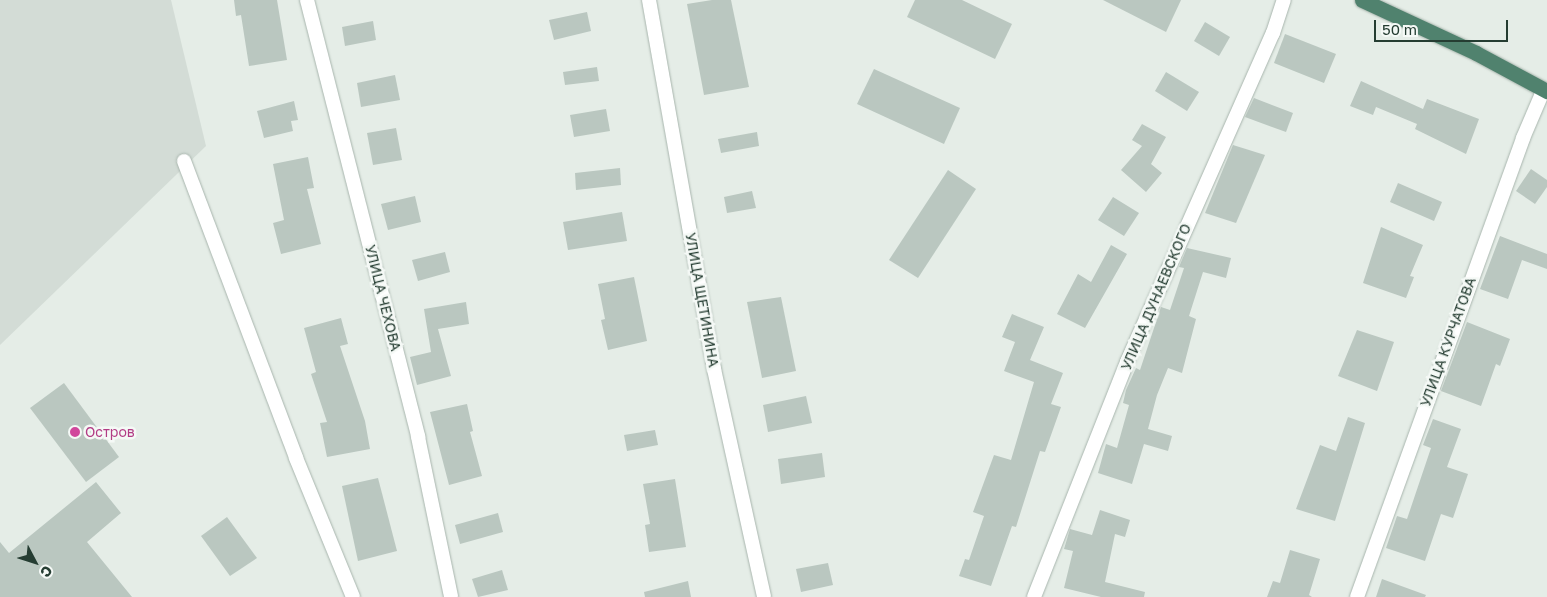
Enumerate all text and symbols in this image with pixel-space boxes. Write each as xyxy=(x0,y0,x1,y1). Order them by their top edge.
scale bar xyxy=(1377,10,1511,42)
text: 50 m xyxy=(1382,20,1417,38)
street label: УЛИЦА ДУНАЕВСКОГО xyxy=(1117,221,1195,373)
street label: УЛИЦА ЩЕТИНИНА xyxy=(682,231,722,369)
street label: УЛИЦА ЧЕХОВА xyxy=(362,243,404,353)
street label: УЛИЦА КУРЧАТОВА xyxy=(1417,275,1479,409)
place label: Остров xyxy=(85,424,135,440)
marker: Остров xyxy=(69,426,81,438)
north arrow xyxy=(10,537,60,587)
text: С xyxy=(37,563,57,581)

